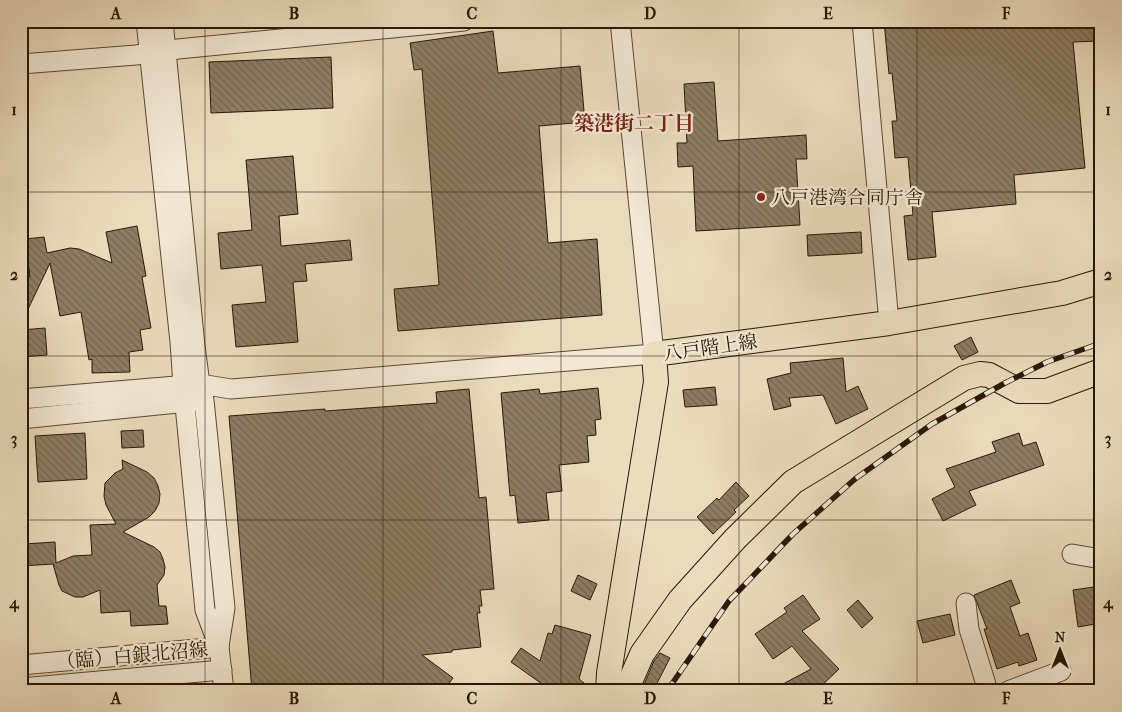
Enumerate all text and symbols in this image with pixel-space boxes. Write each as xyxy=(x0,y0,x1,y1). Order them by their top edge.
text: A xyxy=(110,4,122,23)
text: B xyxy=(289,4,299,23)
text: C xyxy=(467,4,478,23)
text: D xyxy=(644,4,656,23)
text: E xyxy=(823,4,833,23)
text: F xyxy=(1001,4,1011,23)
text: 1 xyxy=(11,100,17,119)
text: 1 xyxy=(1105,100,1111,119)
district label: 築港街二丁目 xyxy=(574,112,694,135)
place label: 八戸港湾合同庁舎 xyxy=(771,187,923,209)
marker: 八戸港湾合同庁舎 xyxy=(755,191,767,203)
text: 2 xyxy=(10,265,18,284)
text: 2 xyxy=(1104,265,1112,284)
street label: 八戸階上線 xyxy=(662,330,759,365)
text: 3 xyxy=(11,429,17,449)
text: 3 xyxy=(1105,429,1111,449)
text: 4 xyxy=(8,593,20,613)
text: 4 xyxy=(1102,593,1114,613)
north arrow xyxy=(1034,624,1084,674)
text: N xyxy=(1055,629,1066,646)
street label: （臨）白銀北沼線 xyxy=(55,638,209,674)
text: A xyxy=(110,689,122,708)
text: B xyxy=(289,689,299,708)
text: C xyxy=(467,689,478,708)
text: D xyxy=(644,689,656,708)
text: E xyxy=(823,689,833,708)
text: F xyxy=(1001,689,1011,708)

